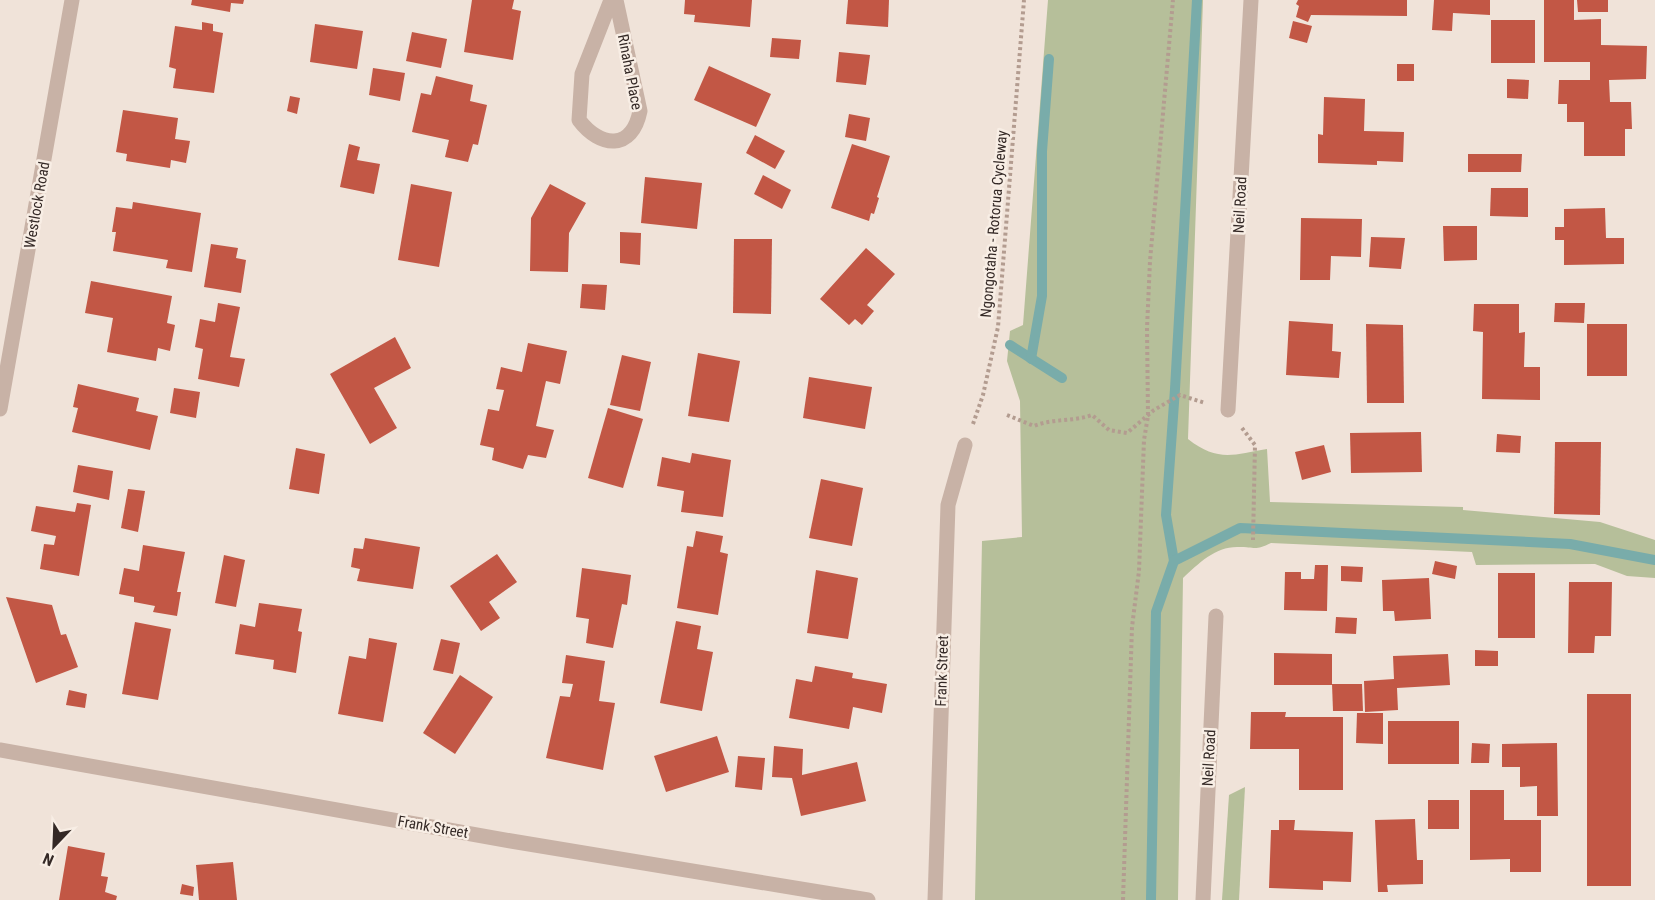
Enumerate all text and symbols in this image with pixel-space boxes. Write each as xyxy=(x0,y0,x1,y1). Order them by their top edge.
street label: Rinaha Place xyxy=(614,33,646,111)
street label: Ngongotaha - Rotorua Cycleway xyxy=(977,130,1011,318)
street label: Westlock Road xyxy=(21,160,53,250)
street label: Neil Road xyxy=(1230,176,1250,234)
street label: Frank Street xyxy=(932,635,952,707)
street label: Neil Road xyxy=(1199,729,1219,787)
street label: Frank Street xyxy=(396,812,470,842)
north arrow xyxy=(24,816,84,876)
text: N xyxy=(40,849,57,870)

